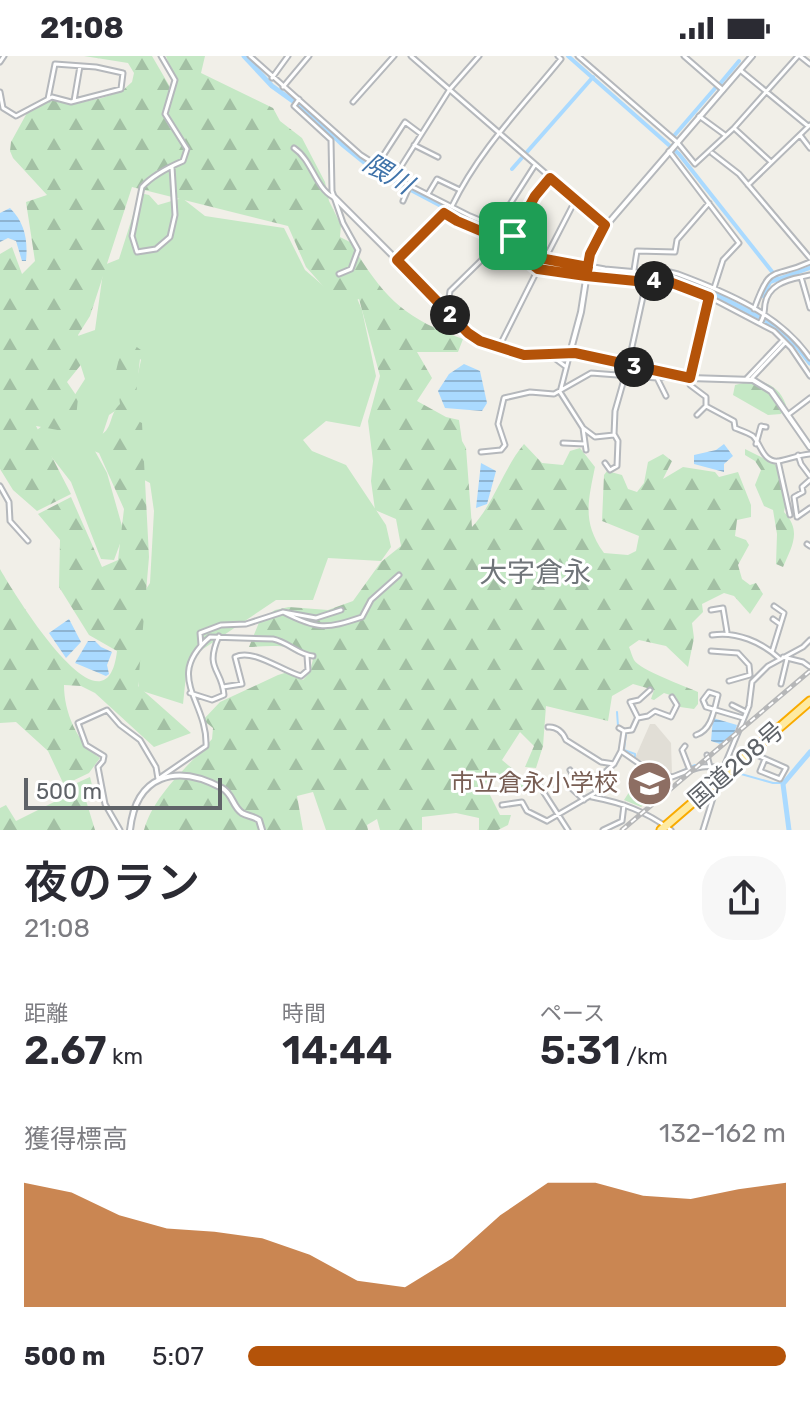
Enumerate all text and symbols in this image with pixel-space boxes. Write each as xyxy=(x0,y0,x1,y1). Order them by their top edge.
text: 21:08 xyxy=(40,10,124,46)
water label: 隈川 xyxy=(358,147,421,202)
pin xyxy=(479,202,547,270)
icon: arrive xyxy=(491,214,535,258)
pin: 4 xyxy=(634,261,674,301)
text: 4 xyxy=(646,267,662,294)
pin: 2 xyxy=(430,295,470,335)
text: 2 xyxy=(443,301,457,328)
pin: 3 xyxy=(614,347,654,387)
text: 3 xyxy=(627,353,641,380)
district label: 大字倉永 xyxy=(479,556,591,589)
street label: 国道208号 xyxy=(683,716,789,814)
school or university icon: 市立倉永小学校 xyxy=(625,759,673,807)
place label: 市立倉永小学校 xyxy=(450,769,618,797)
scale bar xyxy=(24,774,222,810)
text: 500 m xyxy=(36,778,102,805)
button: share xyxy=(702,856,786,940)
text: 夜のラン xyxy=(24,857,200,909)
text: 21:08 xyxy=(24,913,90,944)
text: 距離 xyxy=(24,1000,68,1027)
text: 時間 xyxy=(282,1000,326,1027)
text: ペース xyxy=(540,1000,605,1027)
text: 2.67 xyxy=(24,1027,107,1074)
text: 14:44 xyxy=(282,1027,393,1074)
text: 5:31 xyxy=(540,1027,621,1074)
text: km xyxy=(107,1043,143,1070)
text: /km xyxy=(621,1043,668,1070)
text: 132–162 m xyxy=(659,1118,786,1149)
text: 獲得標高 xyxy=(24,1124,128,1155)
text: 500 m xyxy=(24,1341,106,1372)
text: 5:07 xyxy=(152,1341,204,1372)

